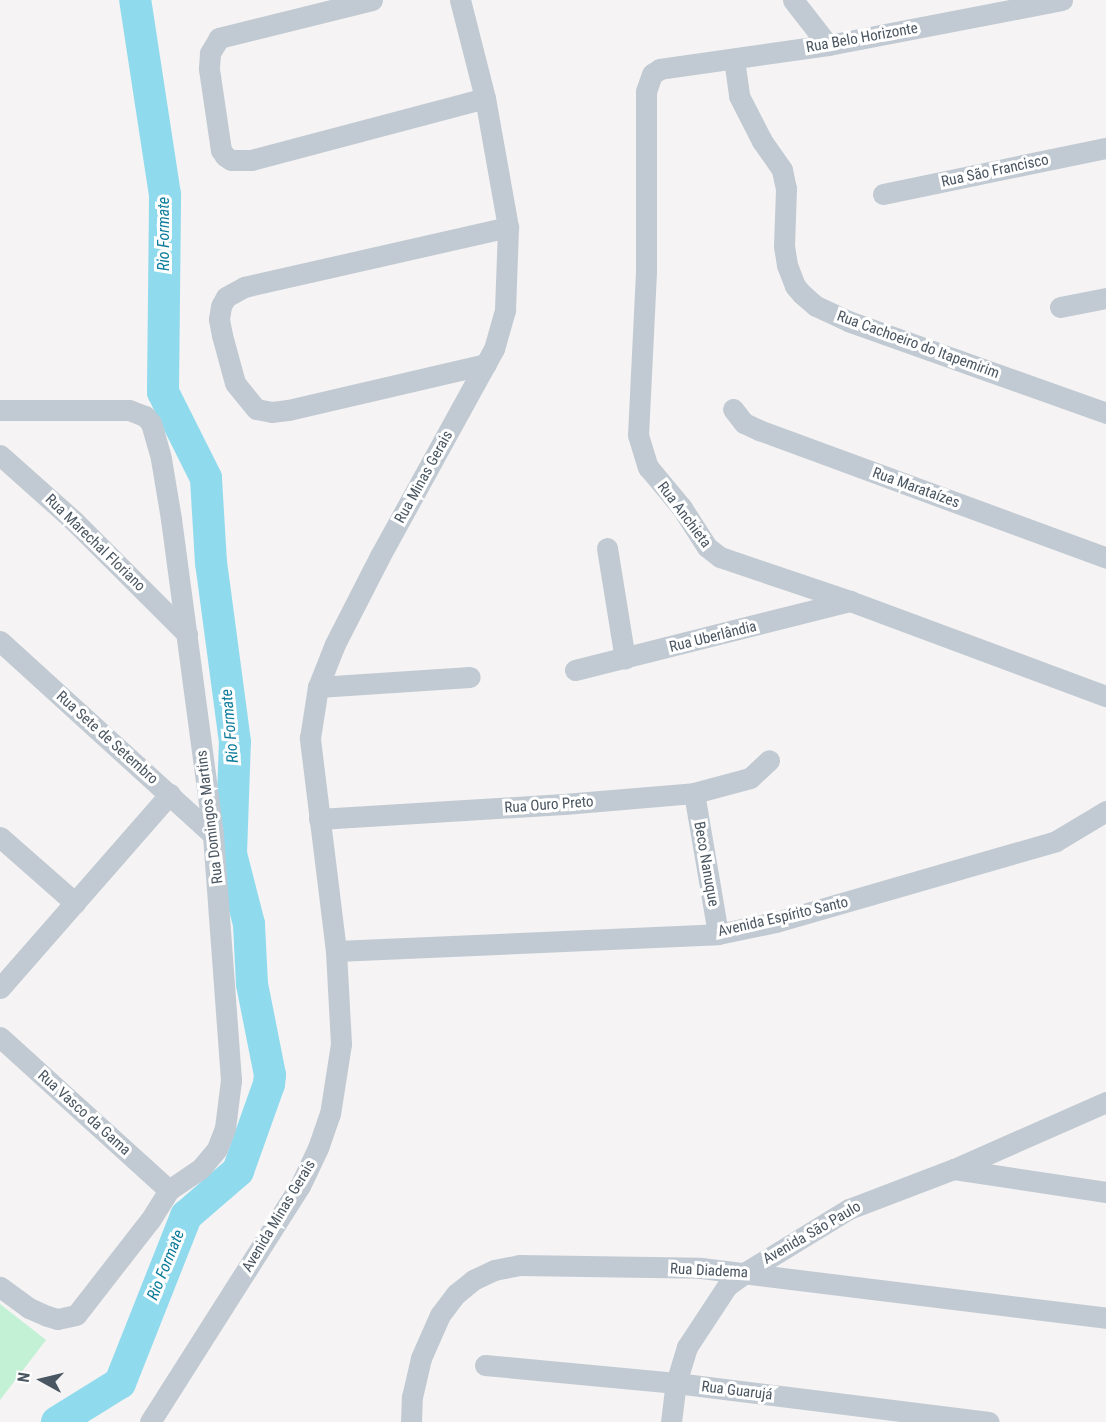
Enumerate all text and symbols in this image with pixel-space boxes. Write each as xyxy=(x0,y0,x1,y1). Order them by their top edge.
street label: Rua Belo Horizonte xyxy=(805,19,919,57)
street label: Rua São Francisco xyxy=(940,151,1050,191)
water label: Rio Formate xyxy=(154,197,174,271)
street label: Rua Cachoeiro do Itapemirim xyxy=(834,307,1002,383)
street label: Rua Minas Gerais xyxy=(391,428,457,526)
street label: Rua Marataízes xyxy=(870,464,962,512)
street label: Rua Anchieta xyxy=(653,478,715,552)
street label: Rua Marechal Floriano xyxy=(41,491,149,595)
street label: Rua Uberlândia xyxy=(668,617,758,657)
street label: Rua Sete de Setembro xyxy=(53,688,161,788)
water label: Rio Formate xyxy=(217,688,243,764)
street label: Rua Domingos Martins xyxy=(193,749,227,885)
street label: Rua Ouro Preto xyxy=(504,793,594,817)
street label: Beco Nanuque xyxy=(690,820,722,908)
street label: Avenida Espírito Santo xyxy=(716,893,850,941)
street label: Rua Vasco da Gama xyxy=(34,1067,134,1159)
street label: Avenida Minas Gerais xyxy=(238,1157,320,1275)
street label: Avenida São Paulo xyxy=(760,1198,864,1268)
water label: Rio Formate xyxy=(143,1227,189,1303)
street label: Rua Diadema xyxy=(670,1260,748,1282)
north arrow xyxy=(12,1350,72,1410)
text: N xyxy=(14,1371,34,1384)
street label: Rua Guarujá xyxy=(700,1378,774,1404)

